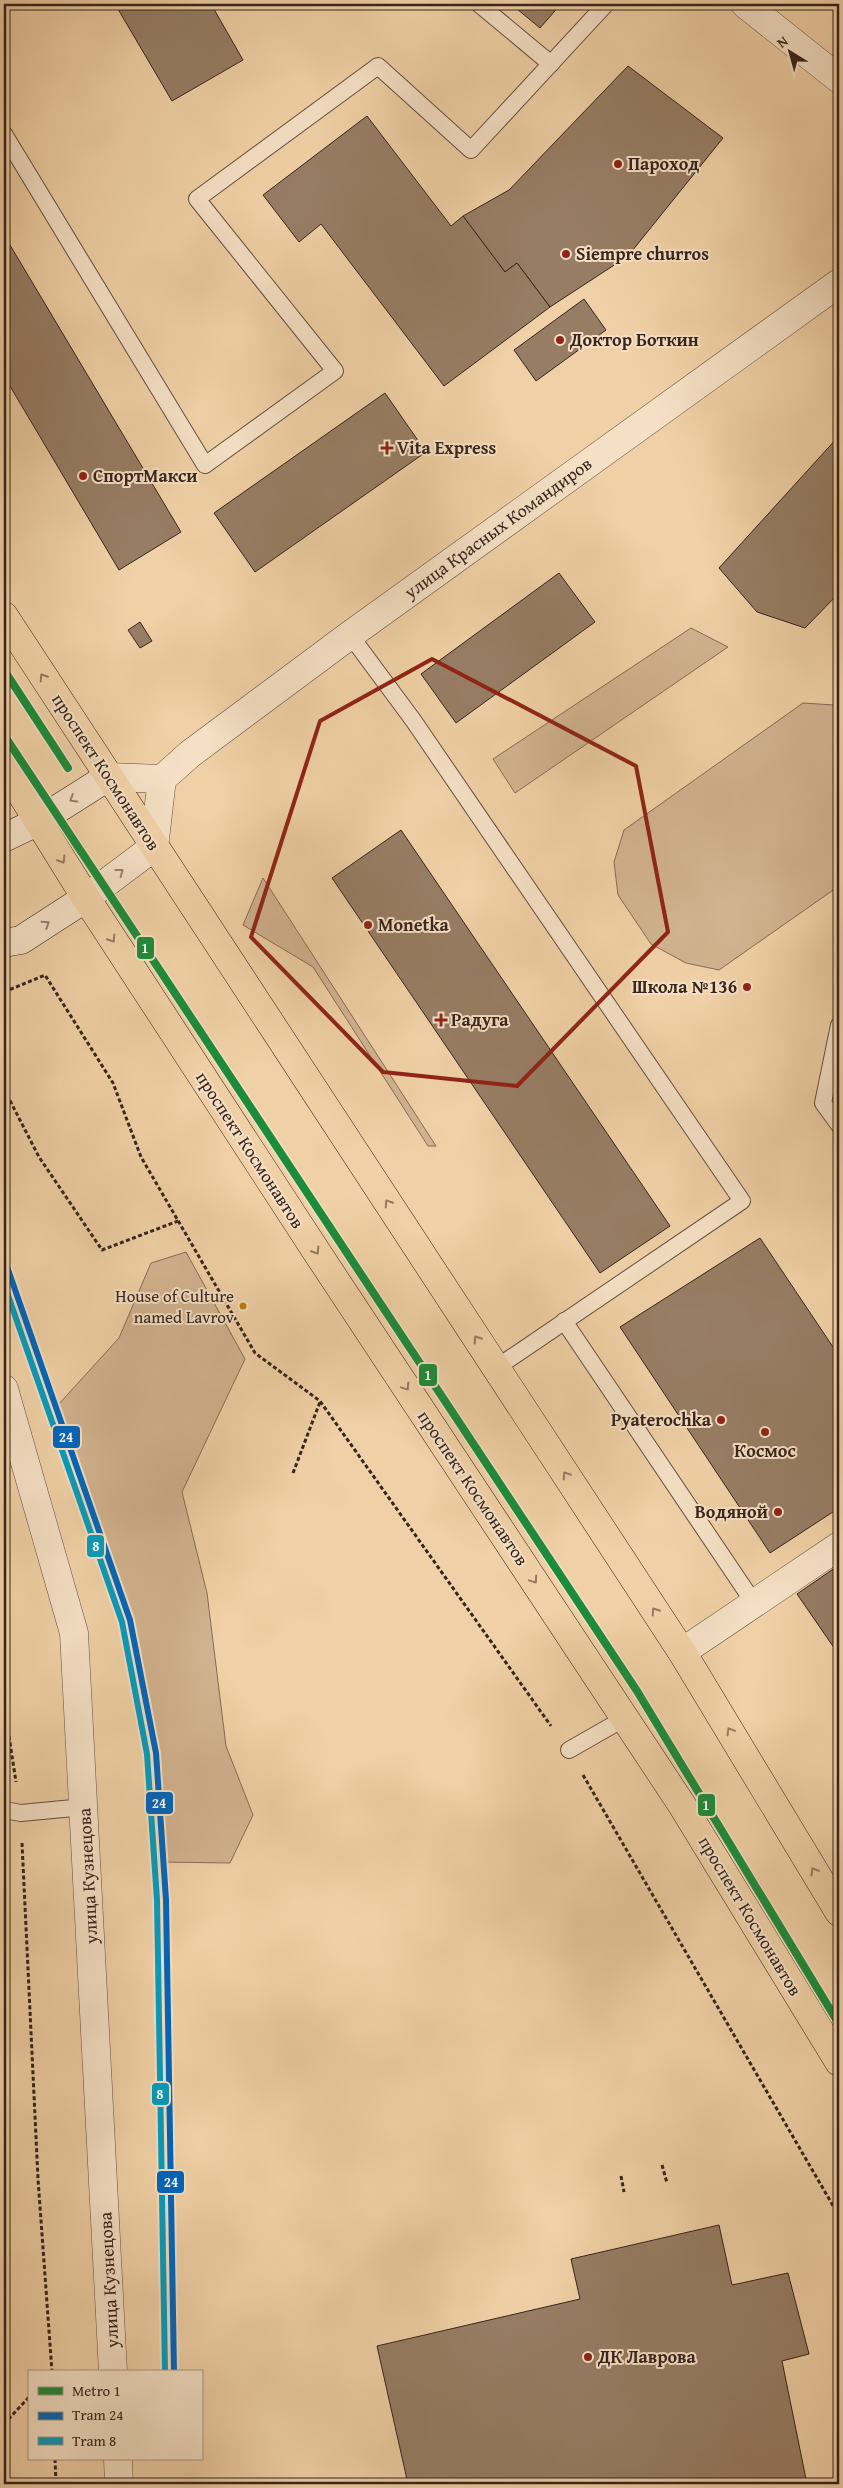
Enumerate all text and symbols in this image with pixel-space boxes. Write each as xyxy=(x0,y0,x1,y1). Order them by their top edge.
north arrow xyxy=(766,28,816,78)
text: N xyxy=(772,30,792,52)
place label: Пароход xyxy=(628,150,699,177)
marker: Пароход xyxy=(612,158,624,170)
place label: Siempre churros xyxy=(576,240,709,267)
marker: Siempre churros xyxy=(560,248,572,260)
place label: Доктор Боткин xyxy=(569,326,699,353)
marker: Доктор Боткин xyxy=(554,334,566,346)
place label: Vita Express xyxy=(397,434,497,461)
marker: Vita Express xyxy=(381,442,393,454)
street label: улица Красных Командиров xyxy=(397,450,597,606)
place label: СпортМакси xyxy=(93,462,198,489)
marker: СпортМакси xyxy=(77,470,89,482)
one-way arrow xyxy=(40,673,50,682)
street label: проспект Космонавтов xyxy=(45,688,168,856)
one-way arrow xyxy=(69,793,78,802)
one-way arrow xyxy=(55,854,65,863)
one-way arrow xyxy=(114,870,123,878)
place label: Monetka xyxy=(378,911,450,938)
marker: Monetka xyxy=(362,919,374,931)
one-way arrow xyxy=(41,921,50,930)
one-way arrow xyxy=(106,934,116,943)
line badge: 1 xyxy=(136,936,155,960)
text: 1 xyxy=(141,938,149,958)
place label: Школа №136 xyxy=(632,973,737,1000)
marker: Школа №136 xyxy=(741,981,753,993)
place label: Радуга xyxy=(451,1006,509,1033)
marker: Радуга xyxy=(435,1014,447,1026)
street label: проспект Космонавтов xyxy=(189,1066,312,1234)
one-way arrow xyxy=(385,1199,394,1209)
one-way arrow xyxy=(310,1245,319,1255)
place label: House of Culture named Lavrov xyxy=(115,1283,235,1329)
marker: House of Culture named Lavrov xyxy=(238,1301,248,1311)
one-way arrow xyxy=(474,1335,483,1345)
line badge: 1 xyxy=(418,1363,438,1387)
text: 1 xyxy=(424,1365,432,1385)
one-way arrow xyxy=(399,1381,409,1390)
street label: проспект Космонавтов xyxy=(411,1405,536,1571)
place label: Pyaterochka xyxy=(611,1406,712,1433)
marker: Pyaterochka xyxy=(715,1414,727,1426)
line badge: 24 xyxy=(52,1425,81,1449)
marker: Космос xyxy=(759,1426,771,1438)
text: 24 xyxy=(59,1427,73,1447)
place label: Космос xyxy=(734,1437,796,1464)
one-way arrow xyxy=(563,1471,572,1481)
place label: Водяной xyxy=(695,1498,768,1525)
marker: Водяной xyxy=(772,1506,784,1518)
line badge: 8 xyxy=(86,1534,105,1558)
text: 8 xyxy=(92,1536,100,1556)
one-way arrow xyxy=(528,1575,537,1584)
one-way arrow xyxy=(652,1607,662,1616)
one-way arrow xyxy=(727,1728,737,1737)
line badge: 24 xyxy=(145,1791,174,1815)
text: 24 xyxy=(152,1793,166,1813)
line badge: 1 xyxy=(697,1793,716,1817)
text: 1 xyxy=(702,1795,710,1815)
street label: улица Кузнецова xyxy=(70,1807,105,1946)
street label: проспект Космонавтов xyxy=(692,1831,809,2001)
one-way arrow xyxy=(811,1867,821,1876)
line badge: 8 xyxy=(151,2082,170,2106)
text: 8 xyxy=(156,2084,164,2104)
line badge: 24 xyxy=(156,2170,185,2194)
text: 24 xyxy=(164,2172,178,2192)
street label: улица Кузнецова xyxy=(91,2211,126,2350)
place label: ДК Лаврова xyxy=(597,2343,697,2370)
marker: ДК Лаврова xyxy=(582,2351,594,2363)
legend xyxy=(28,2370,202,2460)
text: Metro 1 xyxy=(72,2380,121,2401)
text: Tram 24 xyxy=(72,2404,124,2425)
text: Tram 8 xyxy=(72,2430,116,2451)

